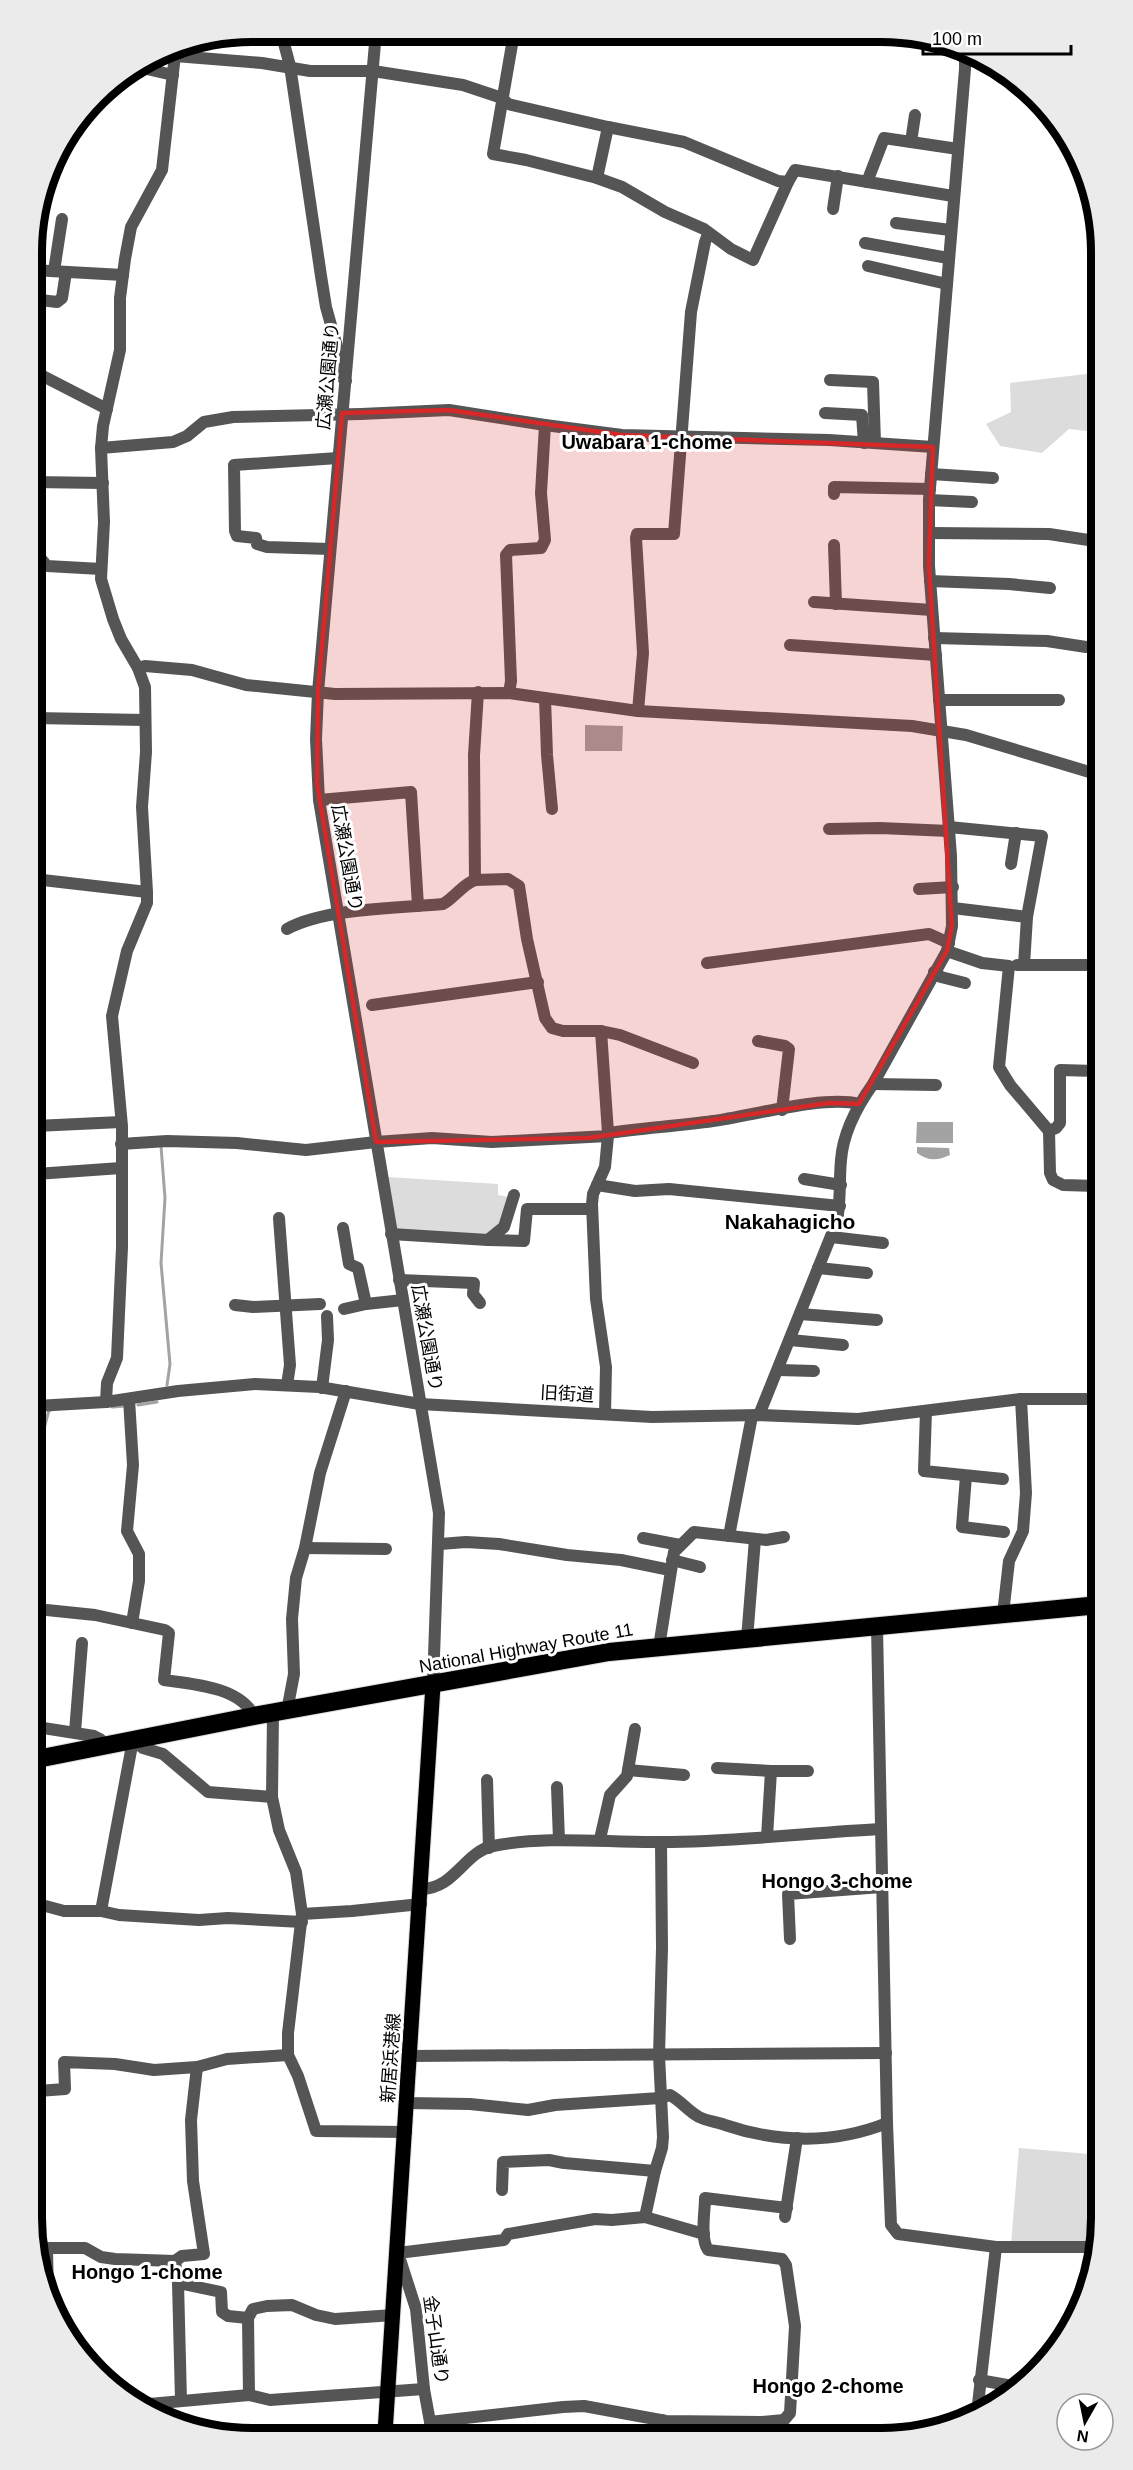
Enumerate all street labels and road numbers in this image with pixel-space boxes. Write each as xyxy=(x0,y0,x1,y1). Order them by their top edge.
street label: 広瀬公園通り xyxy=(313,321,343,431)
street label: 広瀬公園通り xyxy=(328,803,366,913)
street label: 広瀬公園通り xyxy=(408,1283,446,1393)
street label: 旧街道 xyxy=(540,1383,594,1405)
street label: National Highway Route 11 xyxy=(418,1619,634,1677)
street label: 新居浜港線 xyxy=(378,2012,404,2104)
street label: 金子山通り xyxy=(420,2294,452,2386)

